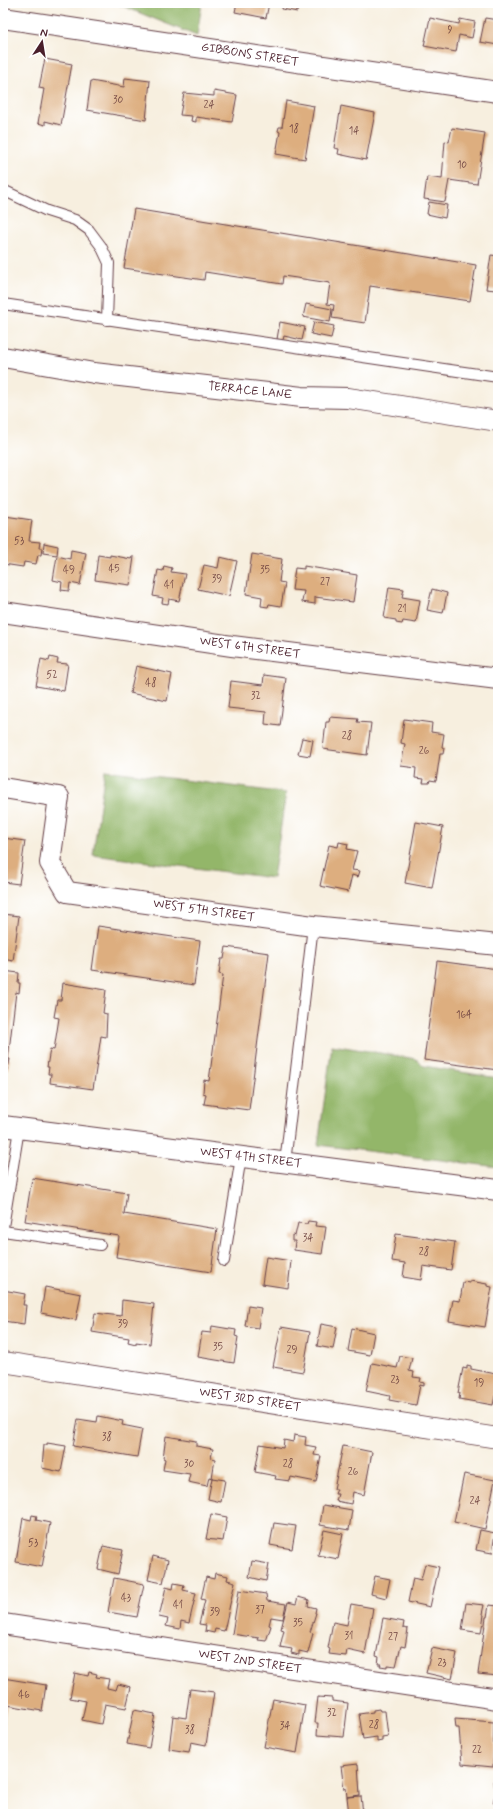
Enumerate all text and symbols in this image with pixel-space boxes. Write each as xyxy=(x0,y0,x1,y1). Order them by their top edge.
north arrow xyxy=(22,22,62,62)
house number: 9 xyxy=(448,24,453,37)
text: N xyxy=(39,26,49,41)
street label: GIBBONS STREET xyxy=(200,39,300,71)
house number: 30 xyxy=(113,94,123,107)
house number: 24 xyxy=(204,99,214,112)
house number: 18 xyxy=(289,122,299,136)
house number: 14 xyxy=(349,125,359,138)
house number: 10 xyxy=(457,159,467,172)
street label: TERRACE LANE xyxy=(207,379,293,403)
house number: 53 xyxy=(14,535,24,548)
house number: 45 xyxy=(108,563,120,576)
house number: 49 xyxy=(63,564,75,577)
house number: 35 xyxy=(260,564,270,577)
house number: 39 xyxy=(212,573,222,586)
house number: 27 xyxy=(320,576,330,589)
house number: 41 xyxy=(164,579,174,592)
house number: 21 xyxy=(397,603,407,616)
street label: WEST 6TH STREET xyxy=(199,633,301,663)
house number: 52 xyxy=(46,669,58,682)
house number: 48 xyxy=(145,676,157,690)
house number: 32 xyxy=(251,690,261,703)
house number: 28 xyxy=(342,729,352,743)
house number: 26 xyxy=(419,745,430,758)
street label: WEST 5TH STREET xyxy=(152,896,256,926)
house number: 164 xyxy=(456,1009,472,1022)
street label: WEST 4TH STREET xyxy=(199,1144,303,1172)
house number: 34 xyxy=(303,1232,313,1245)
house number: 28 xyxy=(419,1245,429,1259)
house number: 39 xyxy=(118,1318,128,1331)
house number: 35 xyxy=(213,1341,223,1354)
house number: 29 xyxy=(287,1344,297,1357)
house number: 23 xyxy=(390,1374,400,1387)
house number: 19 xyxy=(474,1377,484,1390)
street label: WEST 3RD STREET xyxy=(198,1384,302,1416)
house number: 38 xyxy=(102,1430,112,1444)
house number: 28 xyxy=(283,1457,293,1471)
house number: 30 xyxy=(184,1458,194,1471)
house number: 26 xyxy=(348,1466,359,1479)
house number: 24 xyxy=(470,1495,480,1508)
house number: 53 xyxy=(28,1537,38,1550)
house number: 43 xyxy=(121,1592,131,1605)
house number: 41 xyxy=(173,1599,183,1612)
house number: 37 xyxy=(255,1604,265,1617)
house number: 39 xyxy=(210,1606,220,1619)
house number: 35 xyxy=(293,1617,303,1630)
house number: 31 xyxy=(345,1630,353,1643)
house number: 27 xyxy=(388,1631,398,1644)
street label: WEST 2ND STREET xyxy=(197,1646,303,1678)
house number: 23 xyxy=(437,1657,447,1670)
house number: 46 xyxy=(18,1689,30,1702)
house number: 32 xyxy=(327,1707,337,1720)
house number: 28 xyxy=(369,1718,379,1732)
house number: 34 xyxy=(280,1720,290,1733)
house number: 38 xyxy=(185,1723,195,1737)
house number: 22 xyxy=(472,1744,482,1757)

